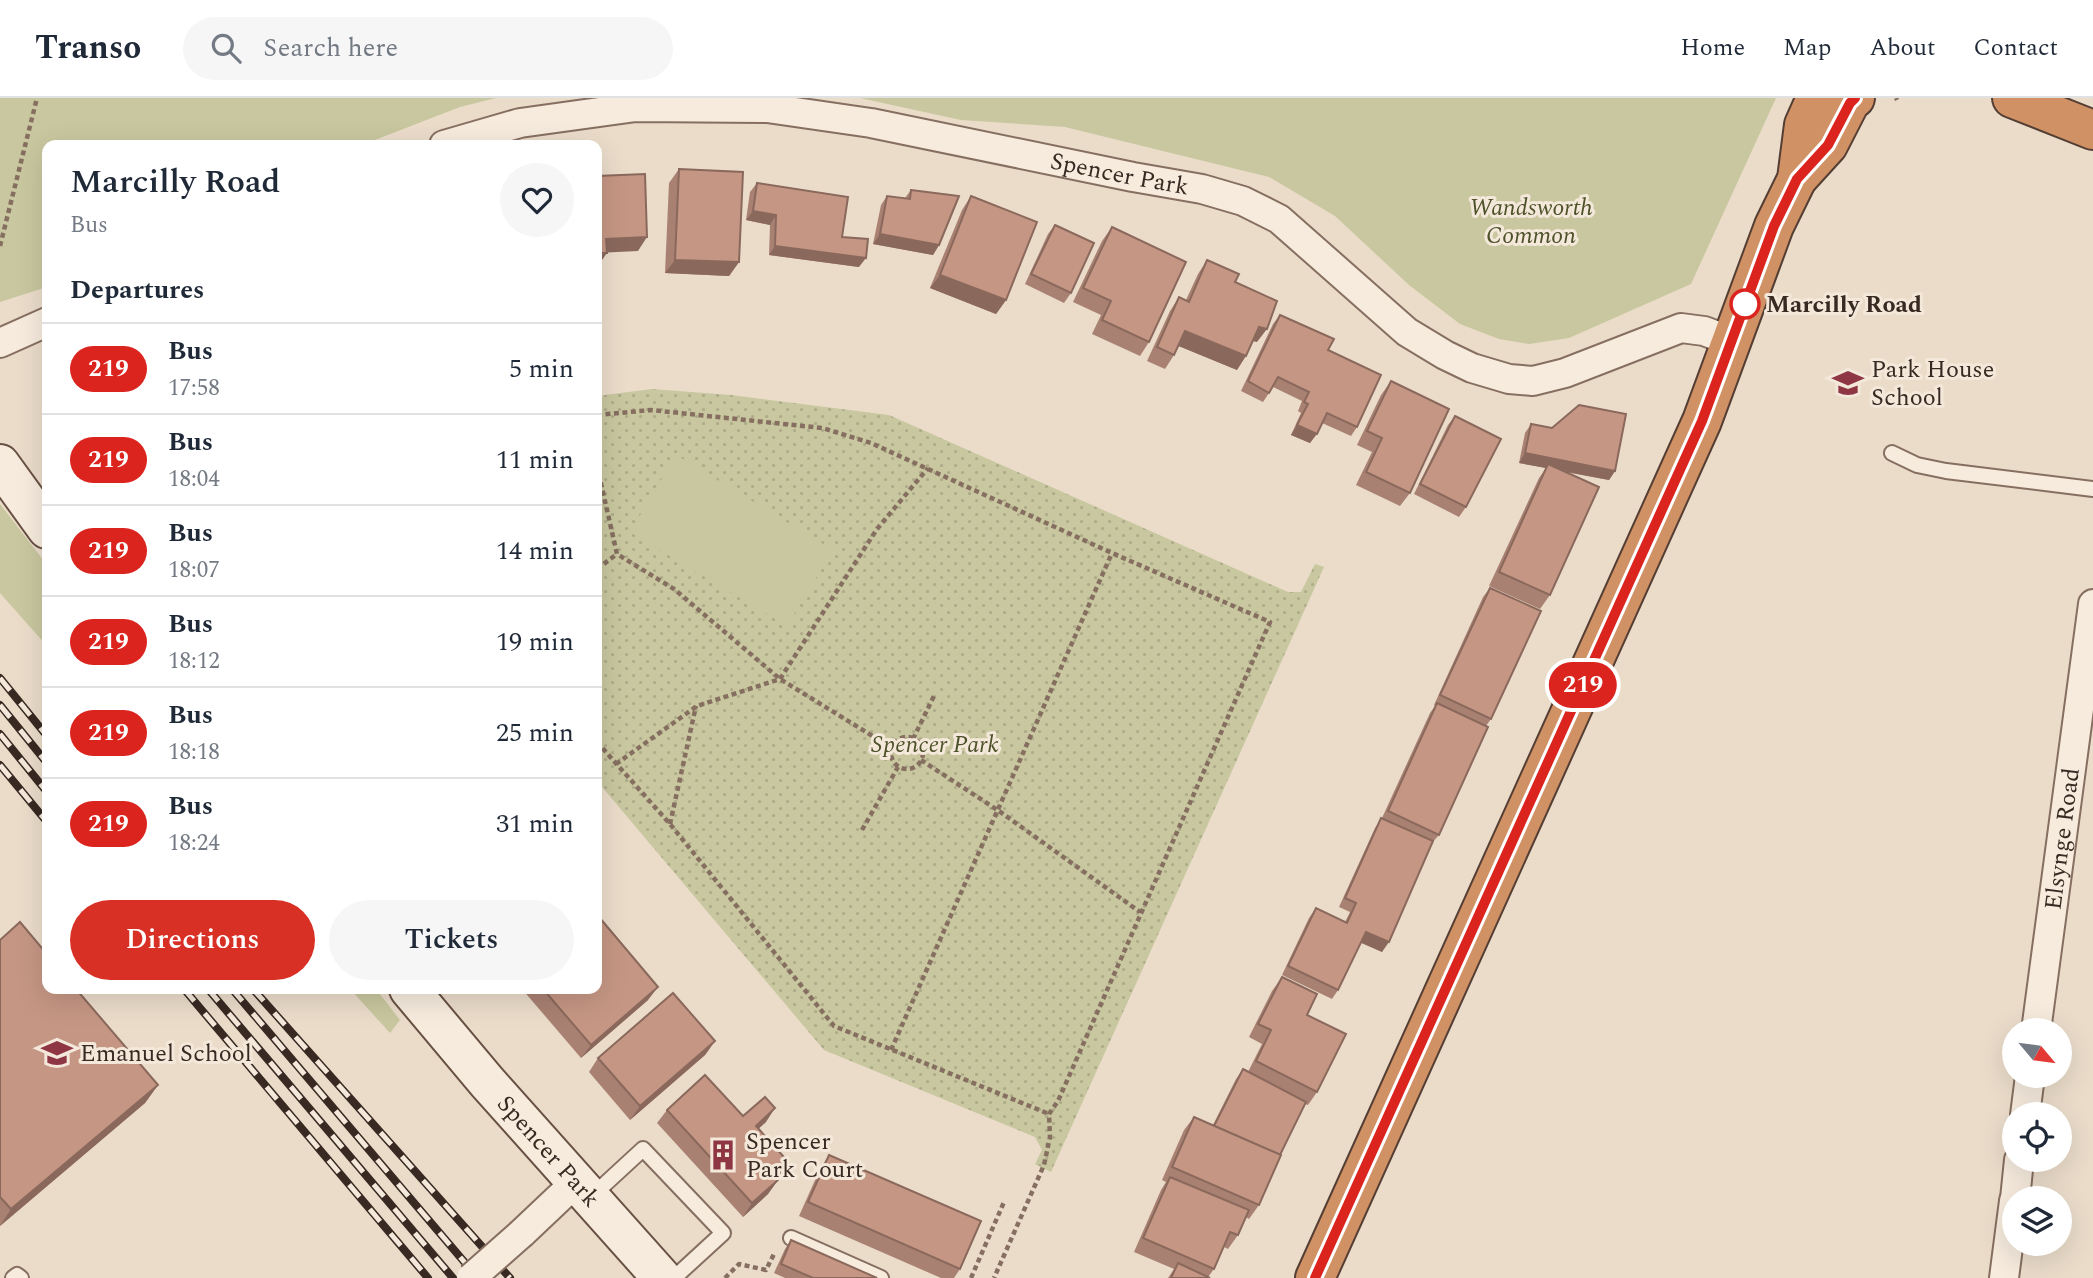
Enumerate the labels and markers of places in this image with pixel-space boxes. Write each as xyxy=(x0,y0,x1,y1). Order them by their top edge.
place label: Marcilly Road xyxy=(1766,287,1922,323)
marker: Marcilly Road xyxy=(1730,289,1760,319)
place label: Park House School xyxy=(1871,352,1994,416)
school or university icon: Park House School xyxy=(1831,366,1865,400)
school or university icon: Emanuel School xyxy=(40,1036,74,1070)
place label: Emanuel School xyxy=(80,1036,252,1072)
place label: Spencer Park Court xyxy=(746,1124,863,1188)
building icon: Spencer Park Court xyxy=(706,1138,740,1172)

